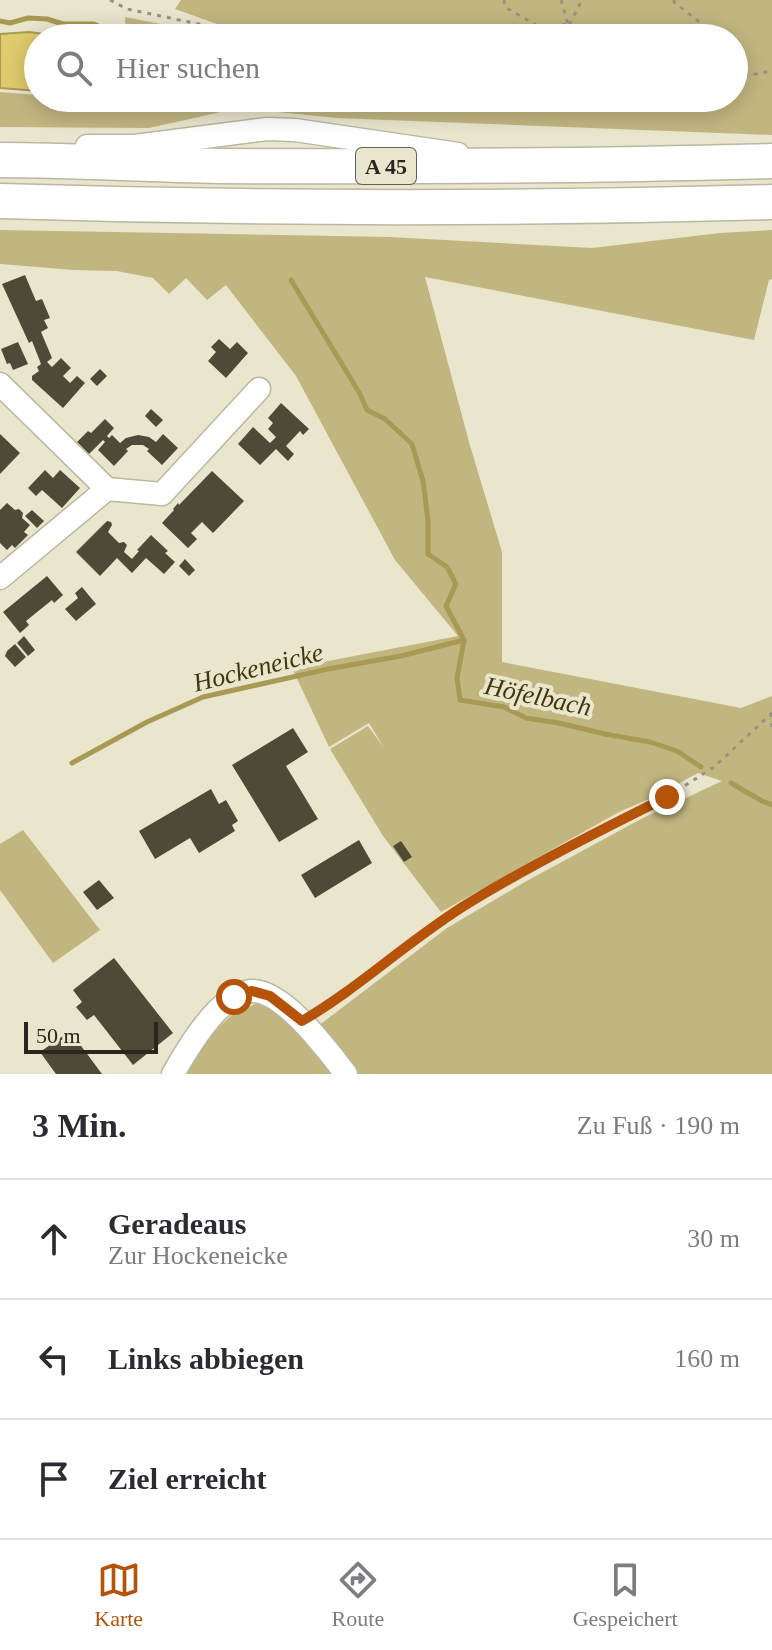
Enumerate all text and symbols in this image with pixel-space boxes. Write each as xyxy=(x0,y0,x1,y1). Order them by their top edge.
search box xyxy=(24,24,748,112)
icon: search xyxy=(52,46,96,90)
text: Hier suchen xyxy=(116,51,260,84)
road number: A 45 xyxy=(356,148,416,184)
water label: Hockeneicke xyxy=(189,637,326,698)
water label: Höfelbach xyxy=(481,671,594,722)
route end xyxy=(649,779,685,815)
route start xyxy=(216,979,252,1015)
scale bar xyxy=(24,1018,158,1054)
text: 50 m xyxy=(36,1023,81,1048)
text: 3 Min. xyxy=(32,1107,126,1144)
text: Zu Fuß · 190 m xyxy=(577,1111,740,1140)
text: Geradeaus xyxy=(108,1207,246,1240)
icon: ahead xyxy=(32,1217,76,1261)
text: 30 m xyxy=(687,1224,740,1253)
text: Zur Hockeneicke xyxy=(108,1241,288,1270)
icon: left xyxy=(32,1337,76,1381)
text: Links abbiegen xyxy=(108,1342,304,1375)
text: 160 m xyxy=(674,1344,740,1373)
icon: arrive xyxy=(32,1457,76,1501)
text: Ziel erreicht xyxy=(108,1462,267,1495)
tab: Karte xyxy=(94,1558,143,1632)
tab: Route xyxy=(332,1558,384,1632)
tab: Gespeichert xyxy=(573,1558,678,1632)

